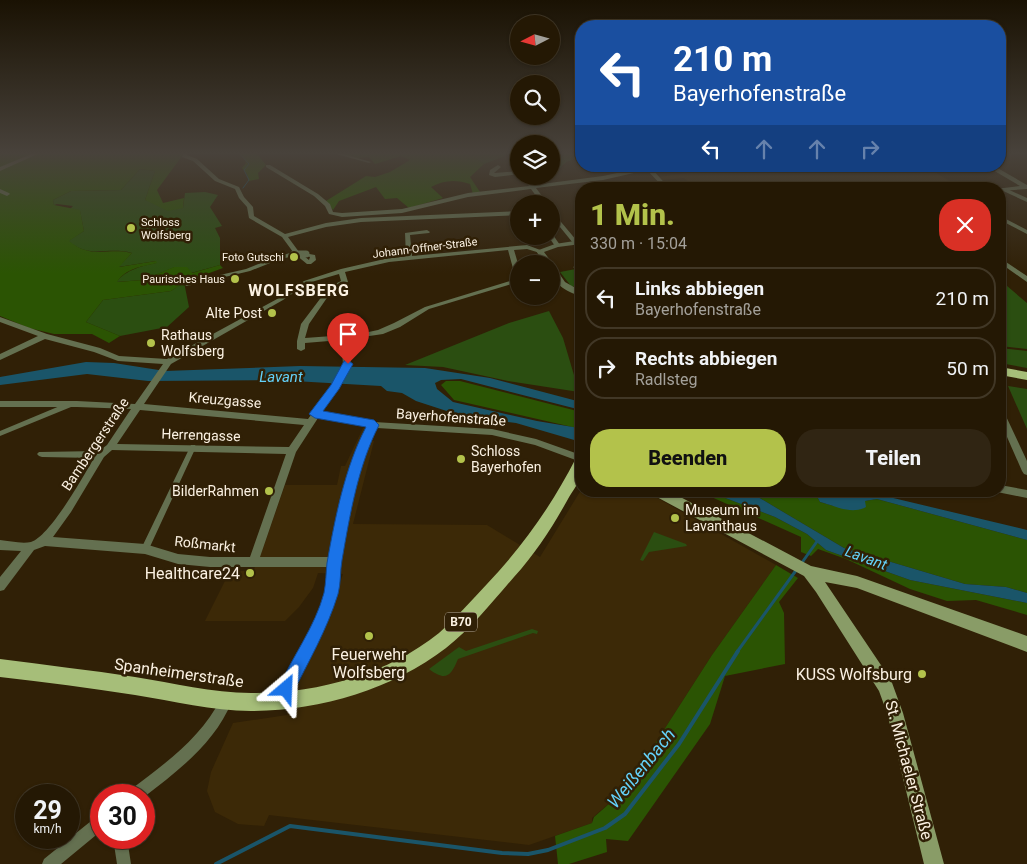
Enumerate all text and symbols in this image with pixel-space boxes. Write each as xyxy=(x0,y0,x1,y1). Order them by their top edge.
north arrow xyxy=(510,15,560,65)
map controls xyxy=(510,15,560,305)
text: 210 m xyxy=(673,39,772,80)
icon: left xyxy=(590,40,655,105)
button: search xyxy=(510,75,560,125)
text: Bayerhofenstraße xyxy=(673,81,846,106)
button: layers xyxy=(510,135,560,185)
icon: left xyxy=(697,135,725,163)
icon: ahead xyxy=(750,135,778,163)
icon: ahead xyxy=(803,135,831,163)
icon: right xyxy=(856,135,884,163)
button: + xyxy=(510,195,560,245)
text: 1 Min. xyxy=(590,197,675,232)
button: close xyxy=(939,199,991,251)
place label: Schloss Wolfsberg xyxy=(141,216,191,242)
marker: Schloss Wolfsberg xyxy=(125,222,137,234)
text: 330 m · 15:04 xyxy=(590,234,687,253)
street label: Johann-Offner-Straße xyxy=(372,235,478,261)
place label: Foto Gutschi xyxy=(222,251,284,264)
marker: Foto Gutschi xyxy=(288,251,300,263)
button: − xyxy=(510,255,560,305)
place label: Paurisches Haus xyxy=(142,273,225,286)
marker: Paurisches Haus xyxy=(229,273,241,285)
text: Links abbiegen xyxy=(635,277,764,300)
district label: WOLFSBERG xyxy=(248,281,350,300)
icon: left xyxy=(592,284,620,312)
text: 210 m xyxy=(936,287,989,310)
text: Bayerhofenstraße xyxy=(635,300,761,319)
place label: Alte Post xyxy=(205,305,262,321)
marker: Alte Post xyxy=(266,307,278,319)
pin xyxy=(327,313,369,364)
icon: arrive xyxy=(334,320,362,348)
place label: Rathaus Wolfsberg xyxy=(161,327,224,359)
marker: Rathaus Wolfsberg xyxy=(145,337,157,349)
text: Rechts abbiegen xyxy=(635,347,777,370)
icon: right xyxy=(592,354,620,382)
text: 50 m xyxy=(946,357,989,380)
water label: Lavant xyxy=(259,368,303,386)
text: Radlsteg xyxy=(635,370,697,389)
street label: Kreuzgasse xyxy=(188,389,262,411)
street label: Bambergerstraße xyxy=(58,395,132,493)
street label: Bayerhofenstraße xyxy=(396,405,506,429)
street label: Herrengasse xyxy=(161,426,241,444)
button: Beenden xyxy=(590,429,786,487)
button: Teilen xyxy=(796,429,991,487)
place label: Schloss Bayerhofen xyxy=(471,443,542,475)
marker: Schloss Bayerhofen xyxy=(455,453,467,465)
place label: BilderRahmen xyxy=(172,483,259,499)
marker: BilderRahmen xyxy=(263,485,275,497)
place label: Museum im Lavanthaus xyxy=(685,502,759,534)
marker: Museum im Lavanthaus xyxy=(669,512,681,524)
street label: Roßmarkt xyxy=(174,533,237,555)
water label: Lavant xyxy=(843,542,890,574)
place label: Healthcare24 xyxy=(145,564,240,583)
marker: Healthcare24 xyxy=(244,567,256,579)
road number: B70 xyxy=(445,612,477,632)
marker: Feuerwehr Wolfsberg xyxy=(363,630,375,642)
place label: Feuerwehr Wolfsberg xyxy=(332,645,407,682)
street label: Spanheimerstraße xyxy=(113,655,245,691)
position arrow xyxy=(259,662,311,714)
place label: KUSS Wolfsburg xyxy=(796,665,912,684)
marker: KUSS Wolfsburg xyxy=(916,668,928,680)
street label: St. Michaeler Straße xyxy=(881,698,937,842)
water label: Weißenbach xyxy=(603,724,679,812)
speed limit sign: 30 xyxy=(90,784,155,849)
text: 29 xyxy=(33,796,62,825)
text: km/h xyxy=(33,822,62,836)

